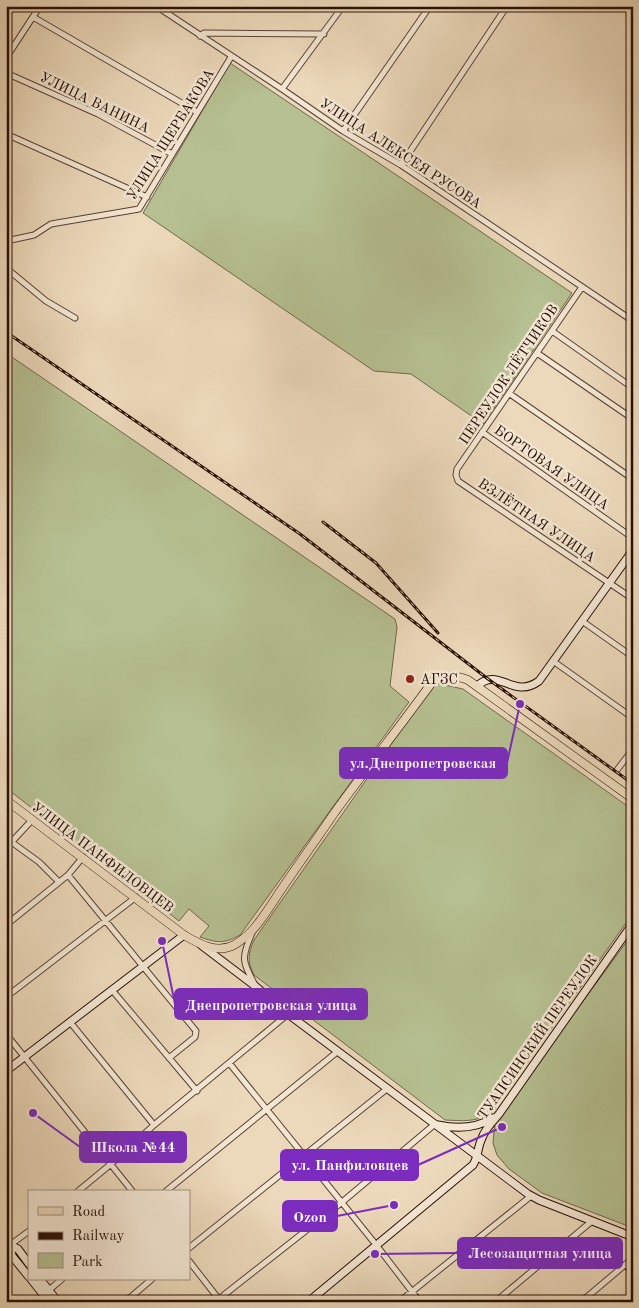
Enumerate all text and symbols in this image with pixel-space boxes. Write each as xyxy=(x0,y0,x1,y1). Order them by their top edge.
street label: УЛИЦА ЩЕРБАКОВА xyxy=(125,66,217,203)
street label: УЛИЦА ВАНИНА xyxy=(37,70,152,136)
street label: УЛИЦА АЛЕКСЕЯ РУСОВА xyxy=(317,96,484,211)
street label: ПЕРЕУЛОК ЛЁТЧИКОВ xyxy=(454,300,561,447)
street label: БОРТОВАЯ УЛИЦА xyxy=(492,423,612,513)
street label: ВЗЛЁТНАЯ УЛИЦА xyxy=(475,474,600,565)
marker: АГЗС xyxy=(404,673,416,685)
place label: АГЗС xyxy=(420,673,458,687)
callout: ул.Днепропетровская xyxy=(340,748,507,778)
text: ул.Днепропетровская xyxy=(350,757,496,772)
street label: УЛИЦА ПАНФИЛОВЦЕВ xyxy=(29,800,176,916)
street label: ТУАПСИНСКИЙ ПЕРЕУЛОК xyxy=(472,951,600,1122)
callout: Днепропетровская улица xyxy=(175,989,367,1019)
text: Днепропетровская улица xyxy=(185,999,357,1014)
callout: Школа №44 xyxy=(80,1132,186,1162)
text: Школа №44 xyxy=(90,1141,176,1156)
callout: ул. Панфиловцев xyxy=(281,1150,418,1180)
text: ул. Панфиловцев xyxy=(291,1159,409,1174)
legend xyxy=(28,1190,190,1280)
callout: Ozon xyxy=(283,1201,337,1231)
text: Road xyxy=(72,1205,106,1220)
text: Ozon xyxy=(293,1211,327,1226)
text: Railway xyxy=(72,1229,125,1244)
callout: Лесозащитная улица xyxy=(458,1238,622,1268)
text: Лесозащитная улица xyxy=(468,1247,612,1262)
text: Park xyxy=(72,1255,103,1270)

